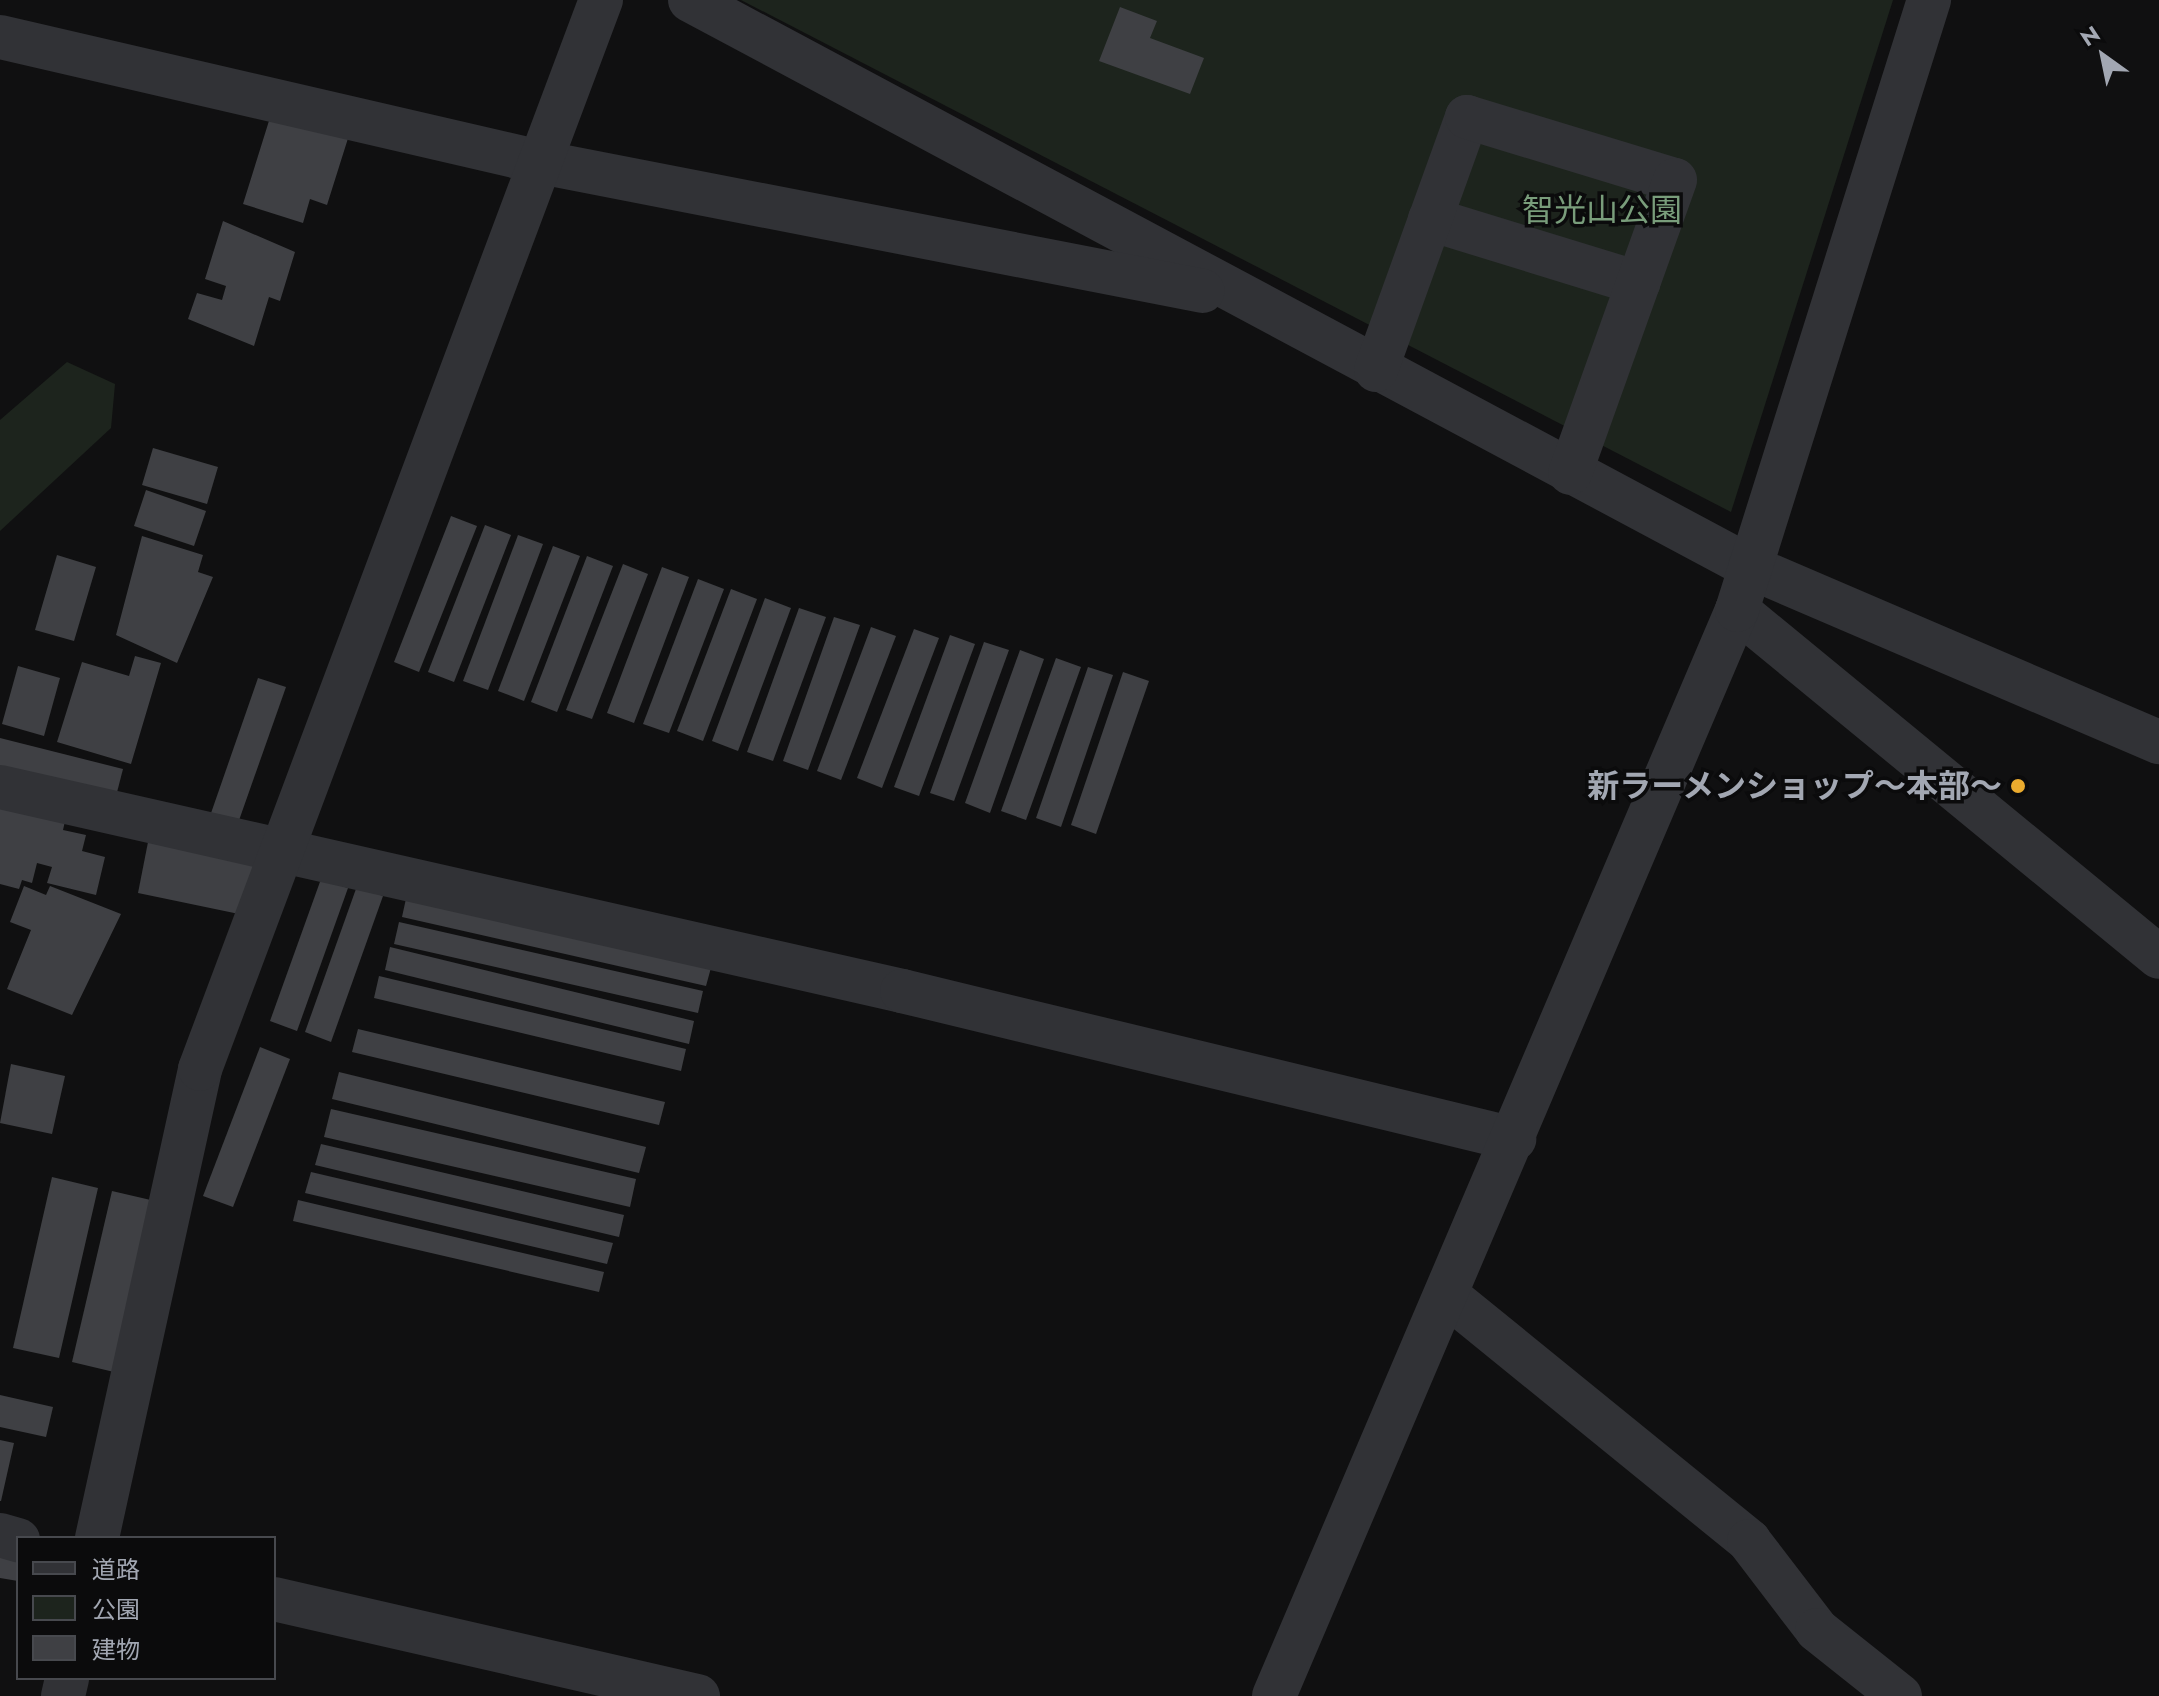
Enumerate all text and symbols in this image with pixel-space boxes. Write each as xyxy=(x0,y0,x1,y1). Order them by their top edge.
north arrow xyxy=(2063,16,2143,96)
text: N xyxy=(2074,18,2106,54)
park label: 智光山公園 xyxy=(1522,191,1682,229)
place label: 新ラーメンショップ～本部～ xyxy=(1586,767,2002,805)
marker: 新ラーメンショップ～本部～ xyxy=(2009,777,2027,795)
legend xyxy=(16,1536,276,1680)
text: 道路 xyxy=(92,1552,140,1587)
text: 公園 xyxy=(92,1592,140,1627)
text: 建物 xyxy=(92,1632,140,1667)

